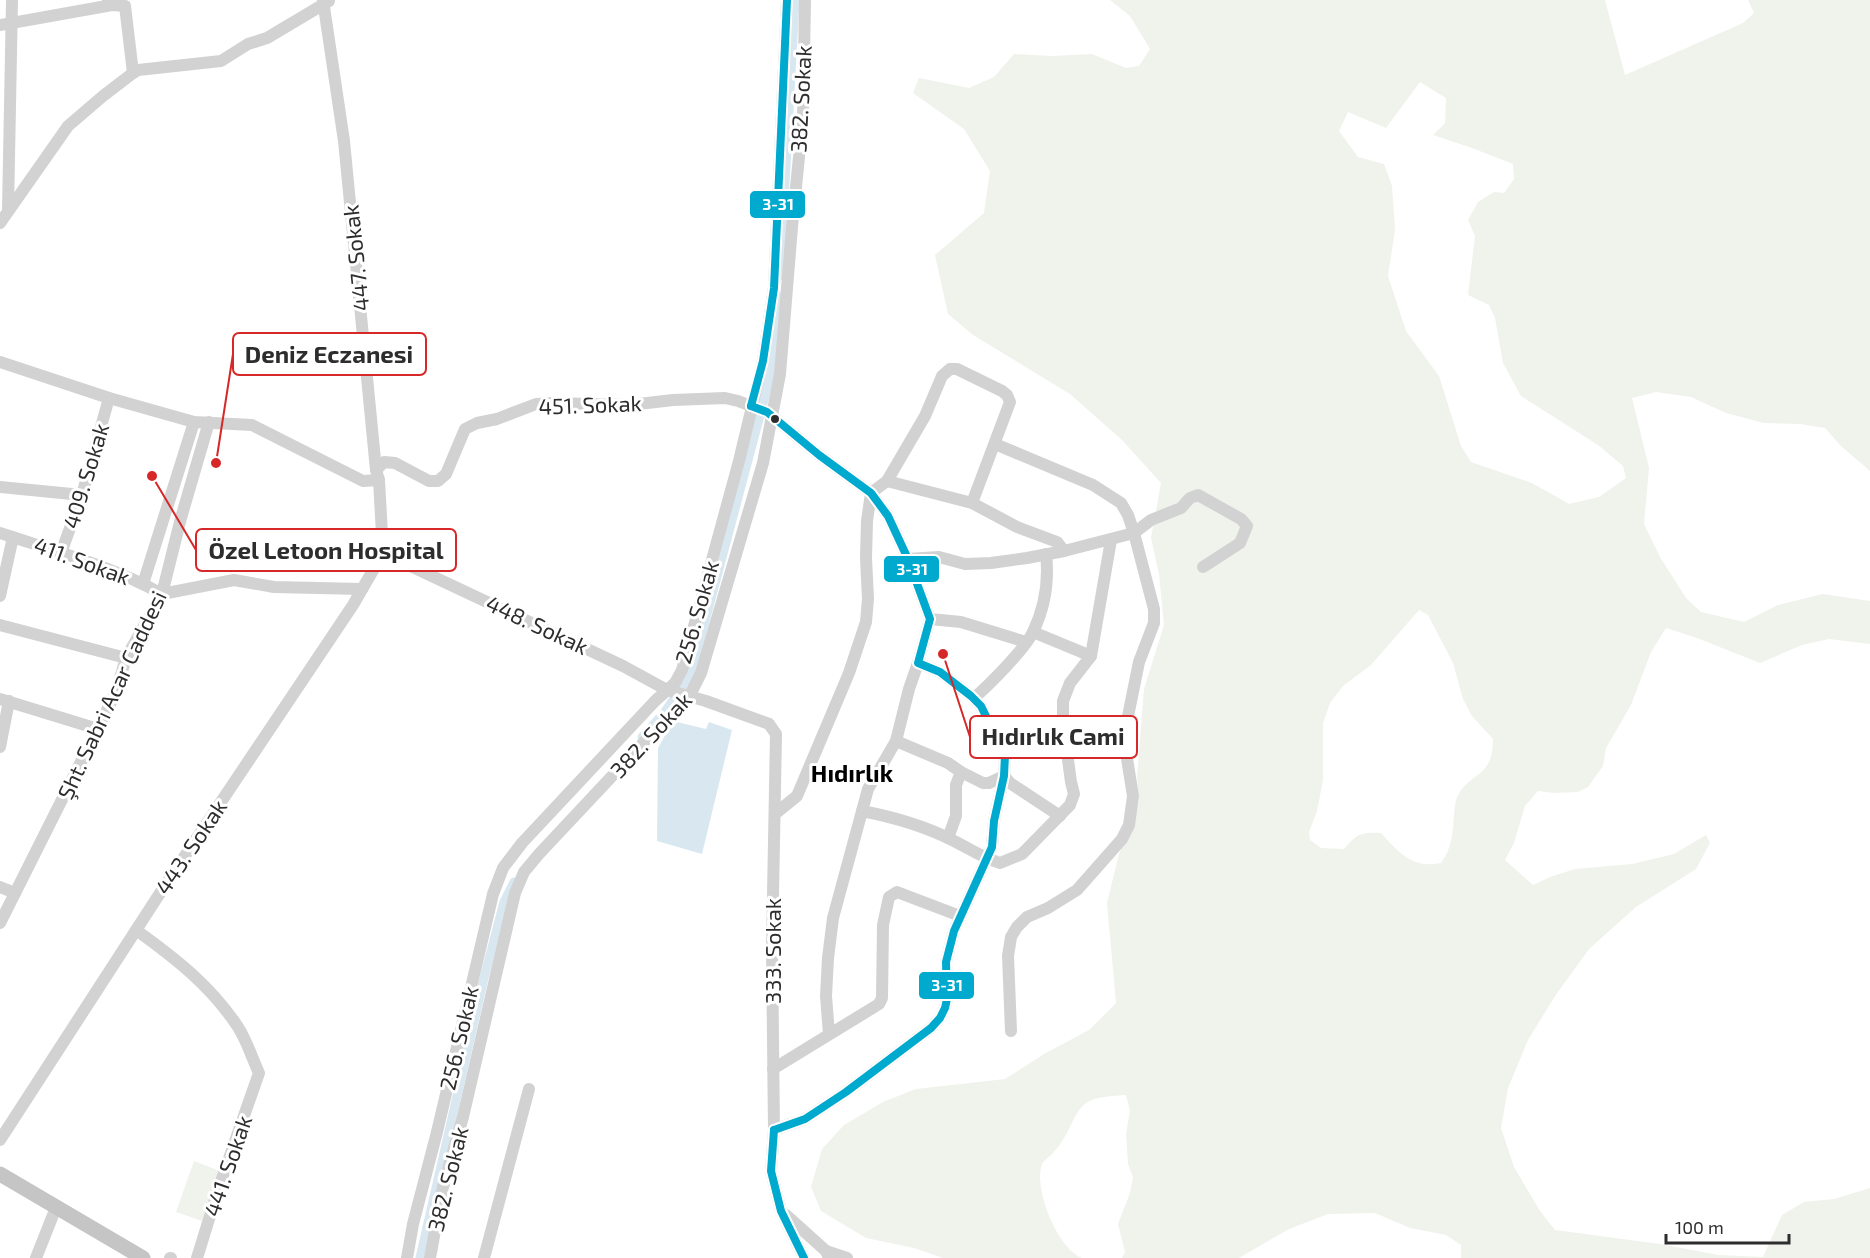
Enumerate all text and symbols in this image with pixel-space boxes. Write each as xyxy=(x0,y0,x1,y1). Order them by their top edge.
street label: 382. Sokak xyxy=(784,45,816,153)
line badge: 3-31 xyxy=(749,190,806,219)
text: 3-31 xyxy=(762,194,794,213)
street label: 447. Sokak xyxy=(337,204,374,312)
callout: Deniz Eczanesi xyxy=(233,333,426,375)
text: Deniz Eczanesi xyxy=(245,339,413,368)
street label: 451. Sokak xyxy=(538,389,642,419)
unlabelled marker xyxy=(769,413,781,425)
street label: 409. Sokak xyxy=(57,420,113,531)
callout: Özel Letoon Hospital xyxy=(196,529,456,571)
street label: 411. Sokak xyxy=(31,531,134,589)
text: Özel Letoon Hospital xyxy=(208,535,444,564)
line badge: 3-31 xyxy=(883,555,940,583)
street label: 256. Sokak xyxy=(669,557,723,666)
text: 3-31 xyxy=(896,559,928,578)
street label: Şht. Sabri Acar Caddesi xyxy=(51,586,173,804)
street label: 448. Sokak xyxy=(482,589,593,659)
street label: 382. Sokak xyxy=(604,686,696,782)
callout: Hıdırlık Cami xyxy=(970,716,1137,758)
text: Hıdırlık Cami xyxy=(981,721,1125,750)
district label: Hıdırlık xyxy=(811,758,894,787)
street label: 443. Sokak xyxy=(149,794,231,899)
street label: 333. Sokak xyxy=(759,898,785,1004)
line badge: 3-31 xyxy=(918,971,975,1000)
text: 3-31 xyxy=(931,975,963,994)
street label: 256. Sokak xyxy=(433,983,483,1092)
street label: 441. Sokak xyxy=(198,1112,256,1220)
street label: 382. Sokak xyxy=(421,1124,473,1234)
scale bar xyxy=(1666,1207,1789,1245)
text: 100 m xyxy=(1675,1216,1724,1238)

